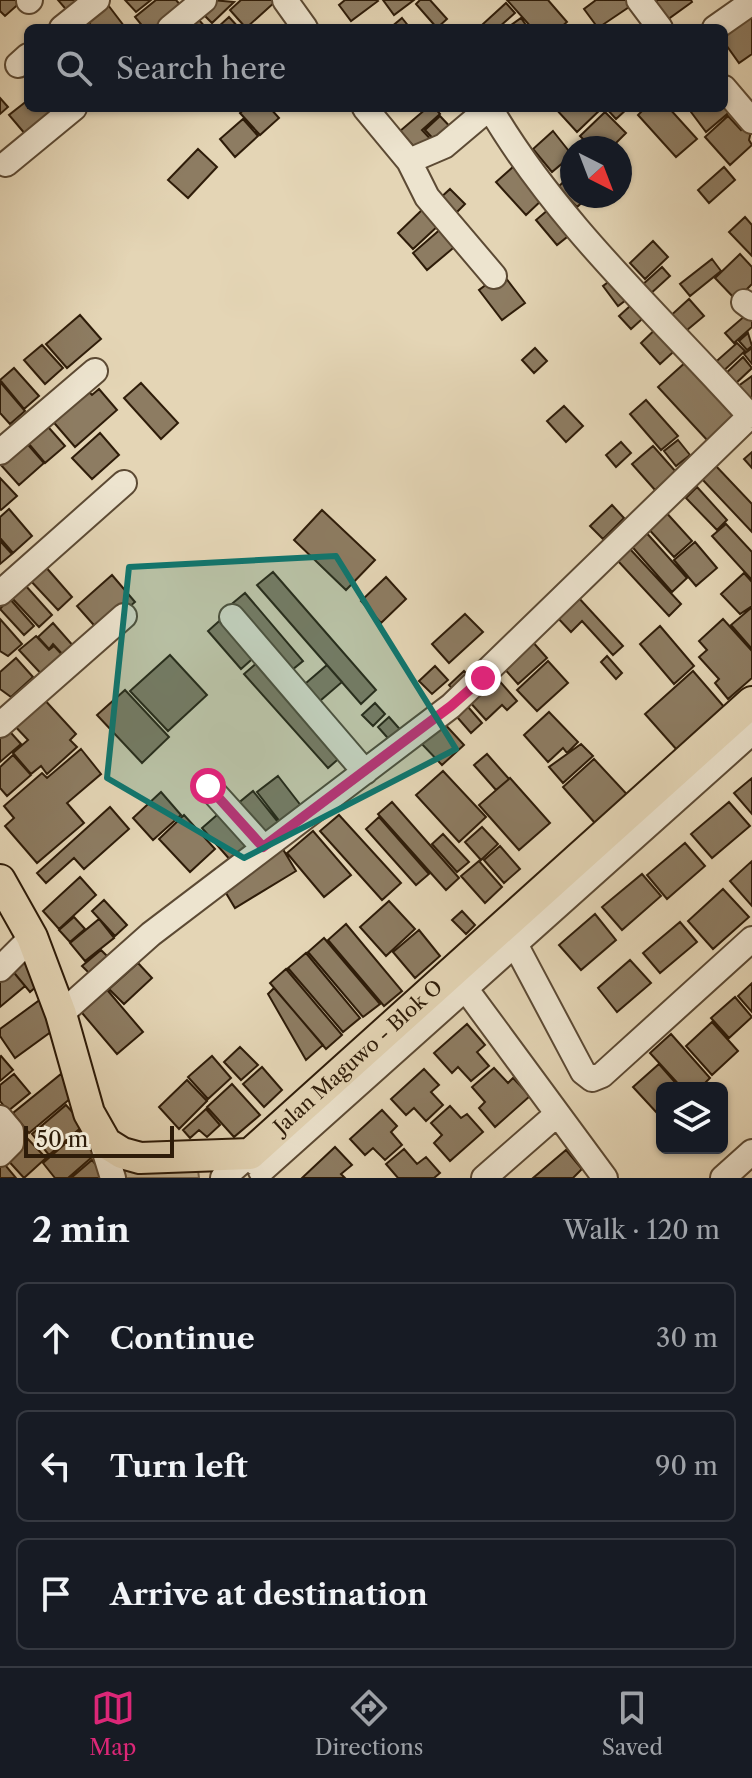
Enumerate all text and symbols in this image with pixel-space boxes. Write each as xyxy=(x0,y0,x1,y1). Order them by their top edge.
search box xyxy=(24,24,728,112)
icon: search xyxy=(52,46,96,90)
text: Search here xyxy=(116,50,286,87)
north arrow xyxy=(560,136,632,208)
route end xyxy=(465,660,501,696)
route start xyxy=(190,768,226,804)
street label: Jalan Maguwo - Blok O xyxy=(267,975,447,1141)
map controls xyxy=(656,1082,728,1154)
button: layers xyxy=(656,1082,728,1154)
scale bar xyxy=(24,1122,174,1158)
text: 50 m xyxy=(36,1126,88,1153)
text: 2 min xyxy=(32,1209,130,1251)
text: Walk · 120 m xyxy=(563,1214,720,1246)
icon: ahead xyxy=(34,1316,78,1360)
text: Continue xyxy=(110,1320,255,1357)
text: 30 m xyxy=(656,1322,718,1354)
icon: left xyxy=(34,1444,78,1488)
text: Turn left xyxy=(110,1448,247,1485)
text: 90 m xyxy=(655,1450,718,1482)
icon: arrive xyxy=(34,1572,78,1616)
text: Arrive at destination xyxy=(110,1576,428,1613)
tab: Map xyxy=(89,1686,136,1761)
tab: Directions xyxy=(315,1686,423,1761)
tab: Saved xyxy=(602,1686,663,1761)

